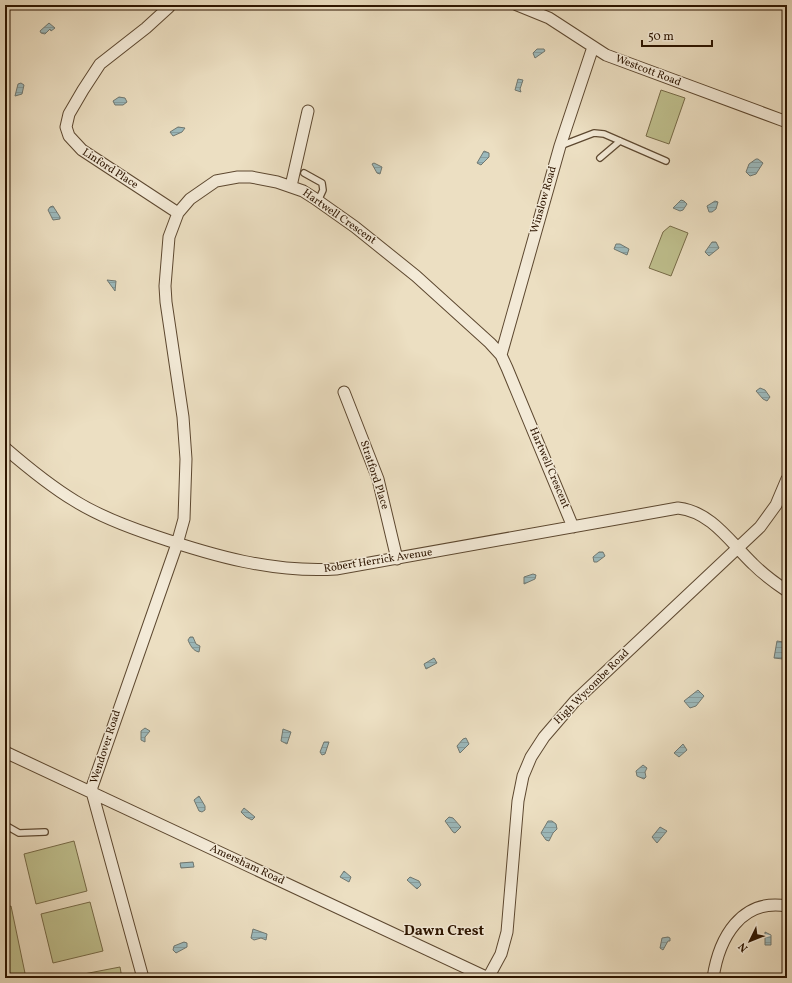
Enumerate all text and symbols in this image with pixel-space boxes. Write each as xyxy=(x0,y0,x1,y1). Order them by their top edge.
scale bar xyxy=(642,22,712,48)
text: 50 m xyxy=(648,29,674,45)
street label: Westcott Road xyxy=(613,52,683,90)
street label: Linford Place xyxy=(79,145,141,193)
street label: Winslow Road xyxy=(527,165,561,235)
street label: Hartwell Crescent xyxy=(299,186,379,248)
street label: Hartwell Crescent xyxy=(525,425,573,511)
street label: Stratford Place xyxy=(356,439,392,511)
street label: Robert Herrick Avenue xyxy=(323,545,433,577)
street label: High Wycombe Road xyxy=(551,646,633,728)
street label: Wendover Road xyxy=(87,708,125,786)
street label: Amersham Road xyxy=(207,841,287,889)
district label: Dawn Crest xyxy=(404,921,485,942)
north arrow xyxy=(730,921,770,961)
text: N xyxy=(736,939,752,955)

